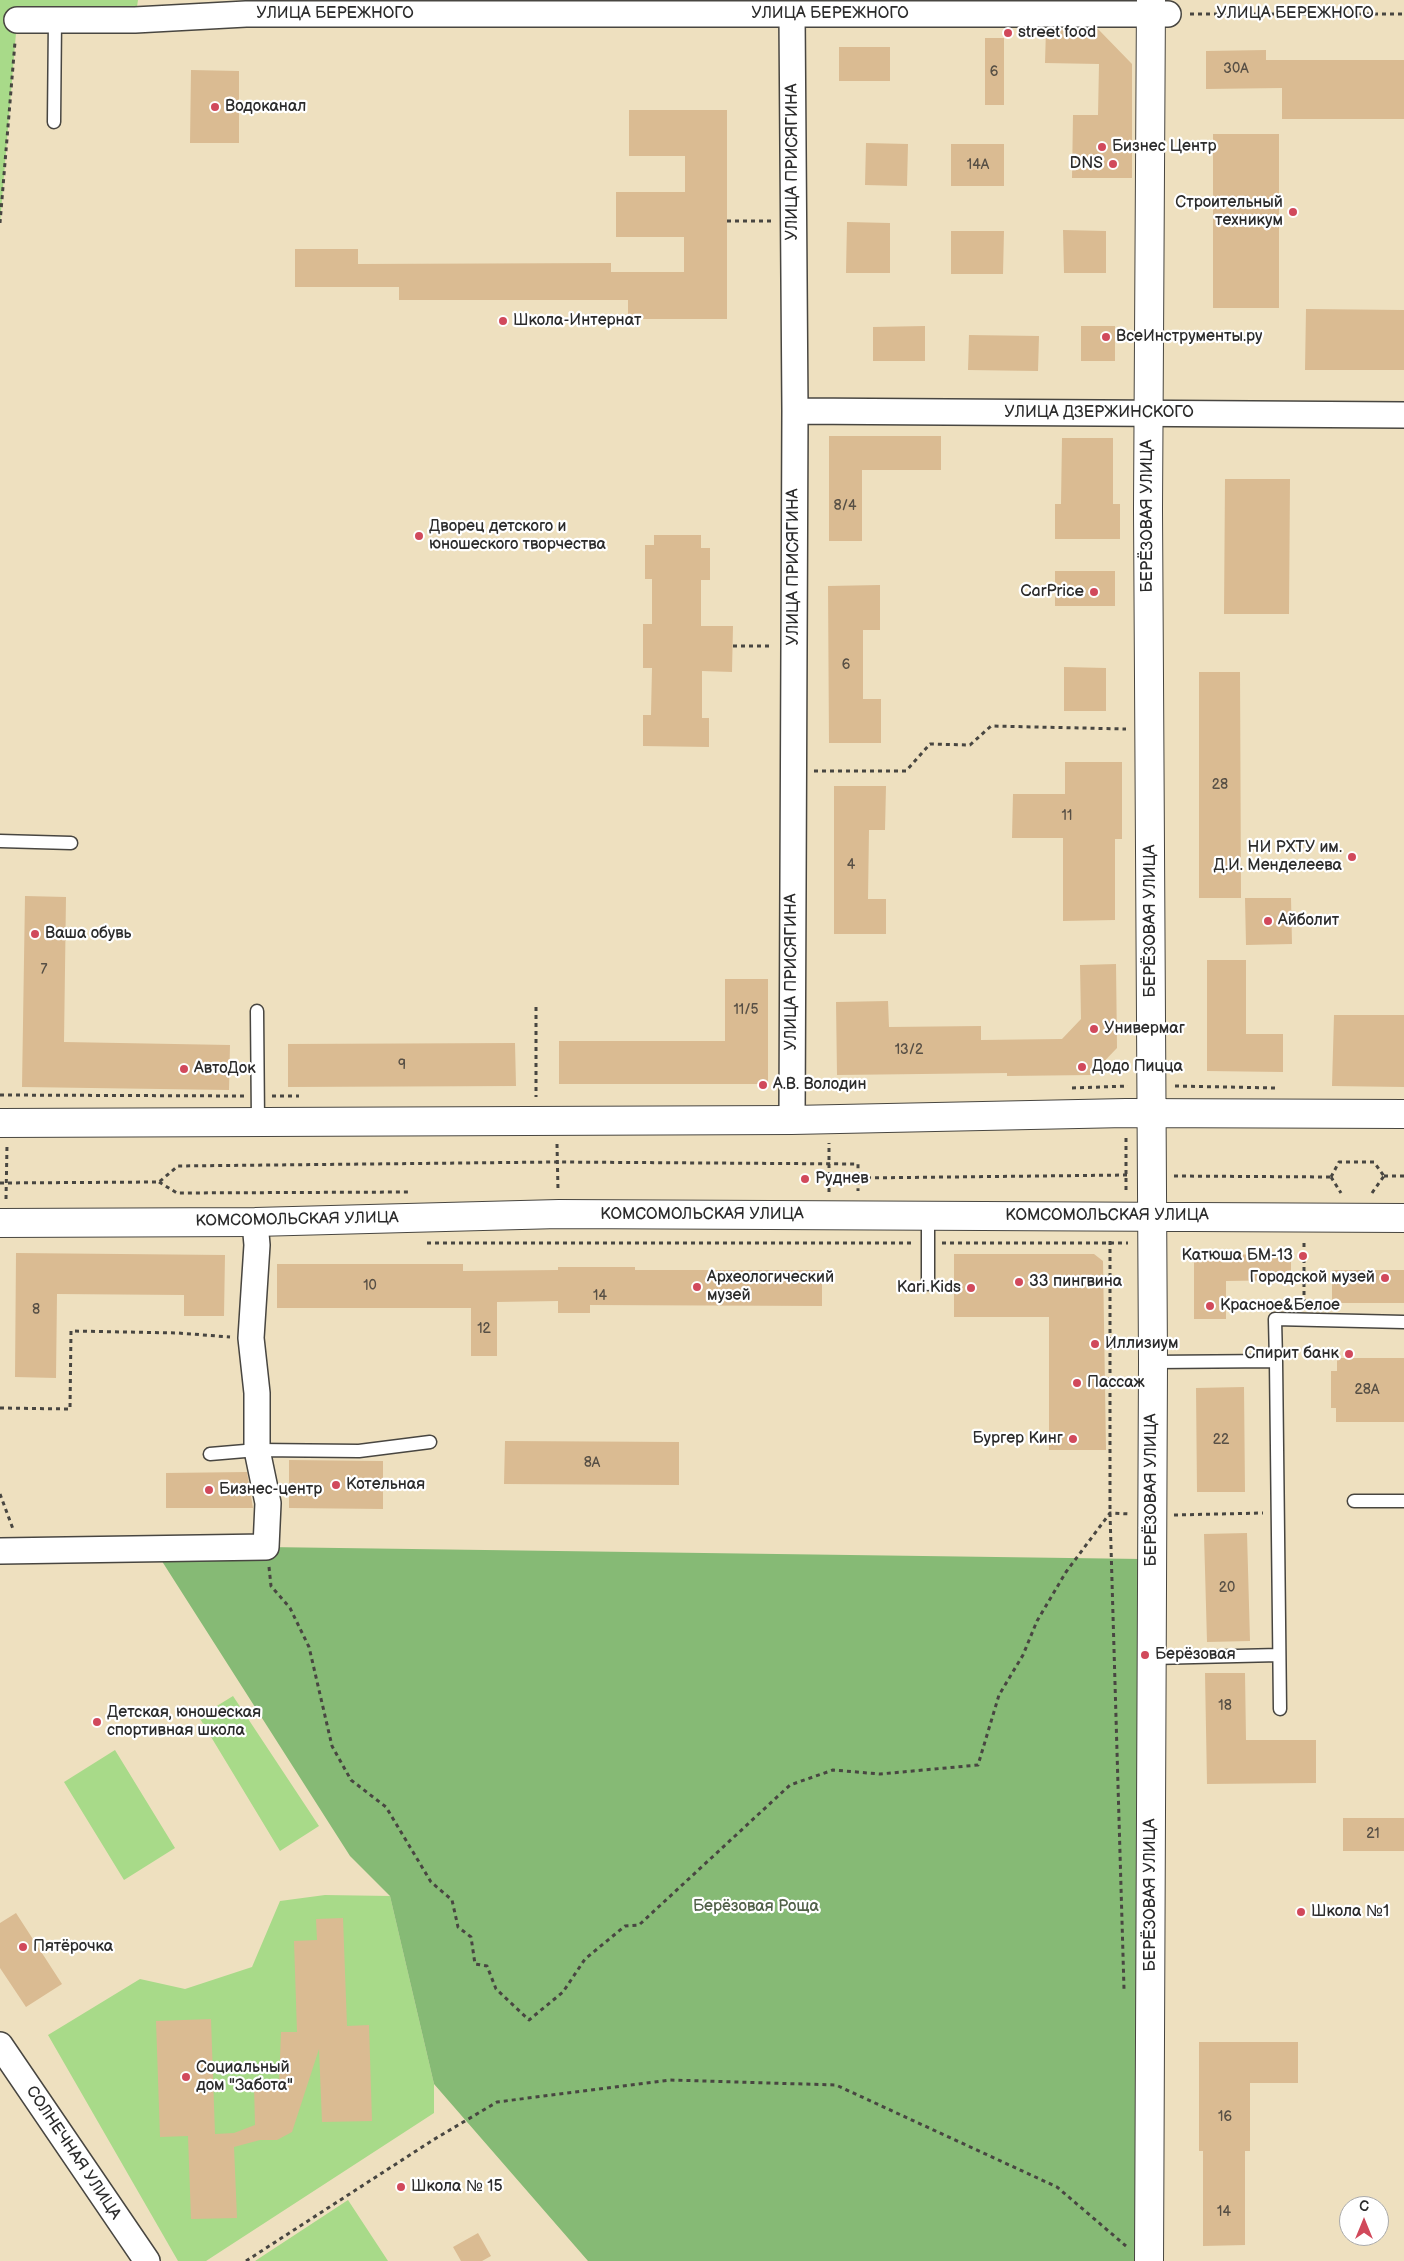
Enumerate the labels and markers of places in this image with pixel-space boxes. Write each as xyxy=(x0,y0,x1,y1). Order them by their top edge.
place label: street food xyxy=(1018,23,1096,43)
marker: street food xyxy=(1002,27,1014,39)
place label: Водоканал xyxy=(225,97,306,117)
marker: Водоканал xyxy=(209,101,221,113)
place label: Бизнес Центр xyxy=(1112,137,1217,157)
marker: Бизнес Центр xyxy=(1096,141,1108,153)
place label: DNS xyxy=(1070,154,1103,174)
marker: DNS xyxy=(1107,158,1119,170)
place label: Строительный техникум xyxy=(1175,193,1283,231)
marker: Строительный техникум xyxy=(1287,206,1299,218)
place label: Школа-Интернат xyxy=(513,311,642,331)
marker: Школа-Интернат xyxy=(497,315,509,327)
place label: ВсеИнструменты.ру xyxy=(1116,327,1262,347)
marker: ВсеИнструменты.ру xyxy=(1100,331,1112,343)
place label: Дворец детского и юношеского творчества xyxy=(429,517,606,555)
marker: Дворец детского и юношеского творчества xyxy=(413,530,425,542)
place label: CarPrice xyxy=(1020,582,1084,602)
marker: CarPrice xyxy=(1088,586,1100,598)
place label: НИ РХТУ им. Д.И. Менделеева xyxy=(1214,838,1342,876)
marker: НИ РХТУ им. Д.И. Менделеева xyxy=(1346,851,1358,863)
place label: Айболит xyxy=(1278,911,1339,931)
marker: Айболит xyxy=(1262,915,1274,927)
place label: Ваша обувь xyxy=(45,924,132,944)
marker: Ваша обувь xyxy=(29,928,41,940)
place label: Универмаг xyxy=(1104,1019,1185,1039)
marker: Универмаг xyxy=(1088,1023,1100,1035)
place label: Додо Пицца xyxy=(1092,1057,1183,1077)
place label: АвтоДок xyxy=(194,1059,256,1079)
marker: Додо Пицца xyxy=(1076,1061,1088,1073)
marker: АвтоДок xyxy=(178,1063,190,1075)
place label: А.В. Володин xyxy=(773,1075,866,1095)
marker: А.В. Володин xyxy=(757,1079,769,1091)
place label: Руднев xyxy=(815,1169,869,1189)
marker: Руднев xyxy=(799,1173,811,1185)
place label: Катюша БМ-13 xyxy=(1181,1246,1293,1266)
marker: Катюша БМ-13 xyxy=(1297,1250,1309,1262)
place label: Археологический музей xyxy=(707,1268,834,1306)
place label: Городской музей xyxy=(1250,1268,1375,1288)
place label: 33 пингвина xyxy=(1029,1272,1122,1292)
marker: Городской музей xyxy=(1379,1272,1391,1284)
marker: 33 пингвина xyxy=(1013,1276,1025,1288)
place label: Kari Kids xyxy=(897,1278,961,1298)
marker: Археологический музей xyxy=(691,1281,703,1293)
marker: Kari Kids xyxy=(965,1282,977,1294)
place label: Красное&Белое xyxy=(1220,1296,1340,1316)
marker: Красное&Белое xyxy=(1204,1300,1216,1312)
place label: Иллизиум xyxy=(1105,1334,1178,1354)
marker: Иллизиум xyxy=(1089,1338,1101,1350)
place label: Спирит банк xyxy=(1244,1344,1339,1364)
marker: Спирит банк xyxy=(1343,1348,1355,1360)
place label: Пассаж xyxy=(1087,1373,1145,1393)
marker: Пассаж xyxy=(1071,1377,1083,1389)
place label: Бургер Кинг xyxy=(972,1429,1063,1449)
marker: Бургер Кинг xyxy=(1067,1433,1079,1445)
place label: Котельная xyxy=(346,1475,425,1495)
marker: Котельная xyxy=(330,1479,342,1491)
place label: Бизнес-центр xyxy=(219,1480,322,1500)
marker: Бизнес-центр xyxy=(203,1484,215,1496)
place label: Берёзовая xyxy=(1155,1645,1236,1665)
marker: Берёзовая xyxy=(1139,1649,1151,1661)
place label: Детская, юношеская спортивная школа xyxy=(107,1703,261,1741)
marker: Детская, юношеская спортивная школа xyxy=(91,1716,103,1728)
place label: Школа №1 xyxy=(1311,1902,1389,1922)
marker: Школа №1 xyxy=(1295,1906,1307,1918)
place label: Пятёрочка xyxy=(33,1937,113,1957)
marker: Пятёрочка xyxy=(17,1941,29,1953)
place label: Социальный дом "Забота" xyxy=(196,2058,293,2096)
marker: Социальный дом "Забота" xyxy=(180,2071,192,2083)
place label: Школа № 15 xyxy=(411,2177,503,2197)
marker: Школа № 15 xyxy=(395,2181,407,2193)

